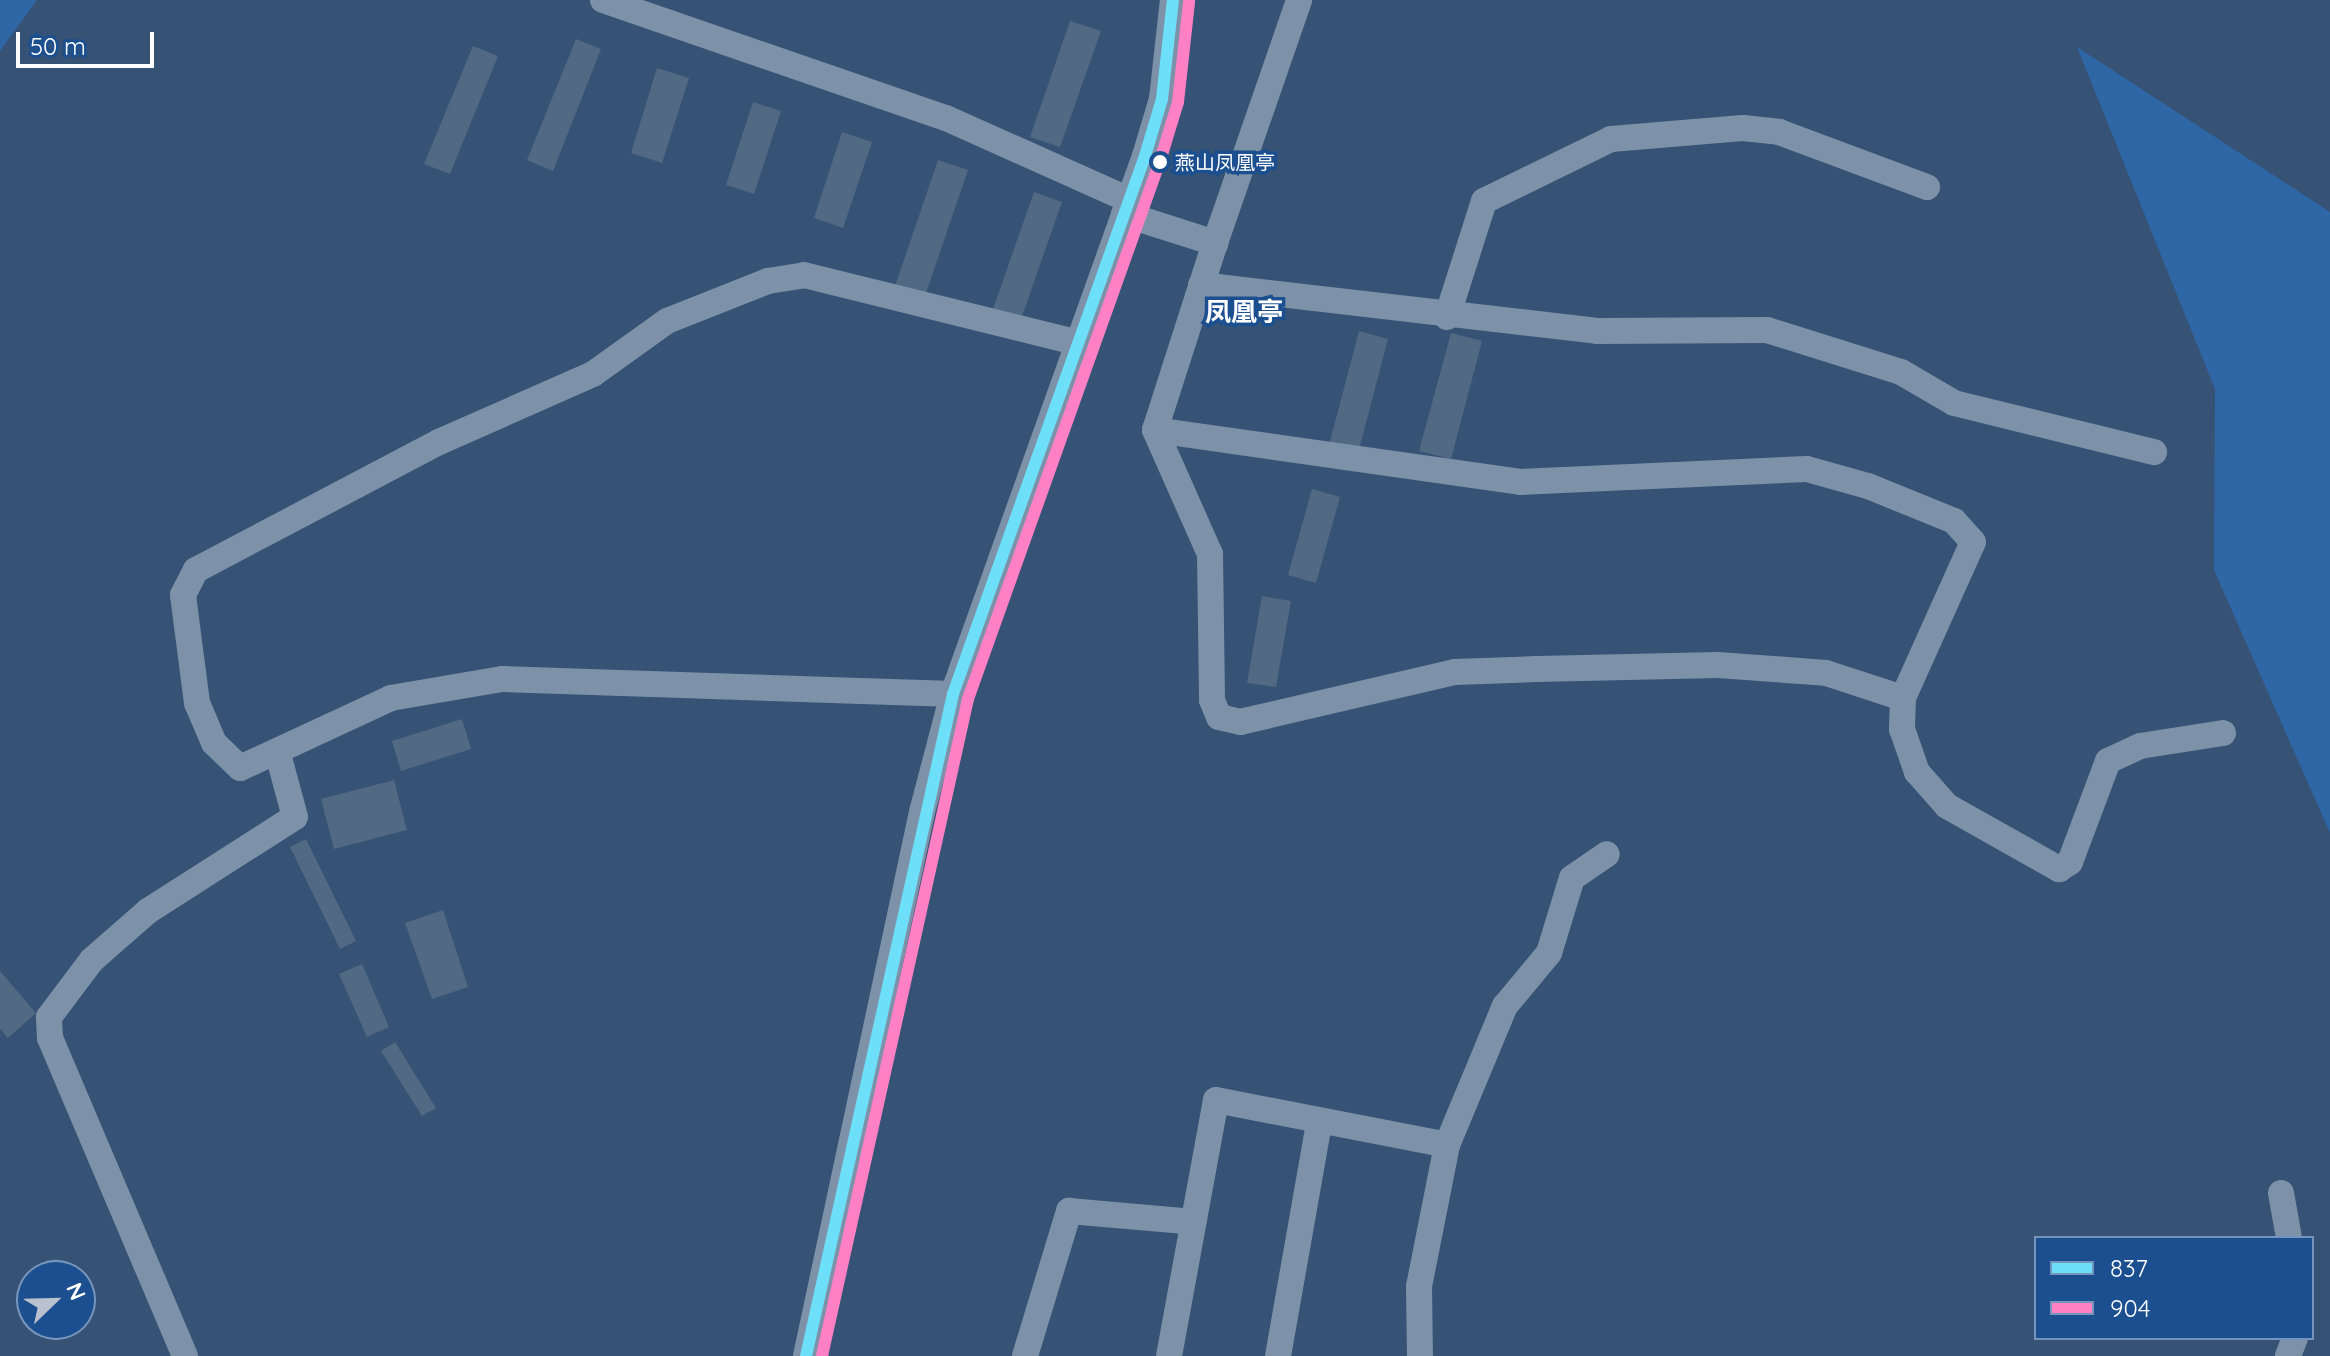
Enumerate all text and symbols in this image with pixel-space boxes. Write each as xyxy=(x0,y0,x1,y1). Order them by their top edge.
scale bar xyxy=(20,16,158,66)
text: 50 m xyxy=(30,31,86,61)
place label: 燕山凤凰亭 xyxy=(1175,150,1275,174)
marker: 燕山凤凰亭 xyxy=(1152,154,1168,170)
district label: 凤凰亭 xyxy=(1205,296,1283,328)
legend xyxy=(2034,1236,2314,1340)
text: 837 xyxy=(2110,1253,2148,1283)
north arrow xyxy=(16,1260,96,1340)
text: N xyxy=(60,1278,92,1304)
text: 904 xyxy=(2110,1293,2150,1323)

